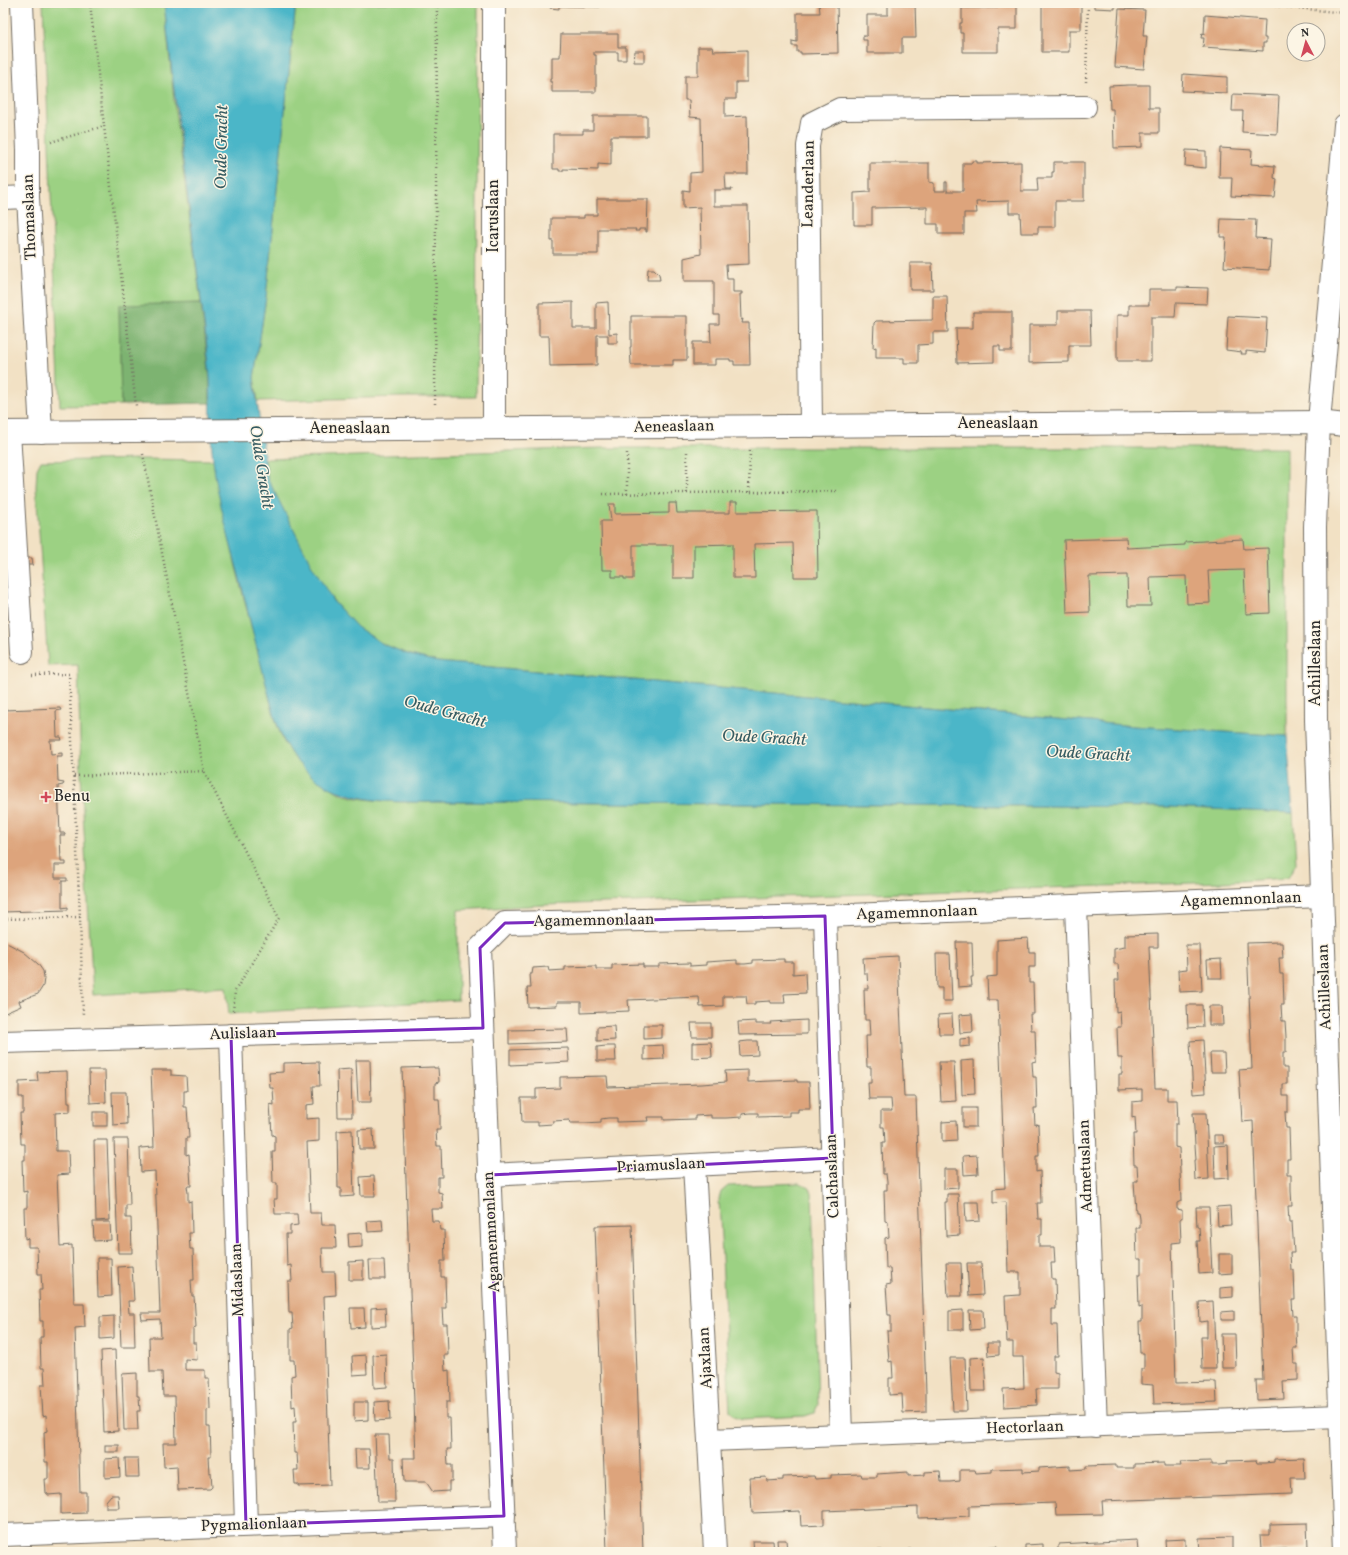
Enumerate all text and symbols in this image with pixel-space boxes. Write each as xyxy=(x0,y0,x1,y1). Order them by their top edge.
north arrow xyxy=(1286,22,1326,62)
text: N xyxy=(1300,26,1310,41)
water label: Oude Gracht xyxy=(210,104,234,189)
street label: Leanderlaan xyxy=(797,140,821,228)
street label: Thomaslaan xyxy=(18,173,42,261)
street label: Icaruslaan xyxy=(483,179,505,253)
street label: Aeneaslaan xyxy=(958,413,1038,435)
street label: Aeneaslaan xyxy=(633,415,715,439)
street label: Aeneaslaan xyxy=(310,418,390,440)
water label: Oude Gracht xyxy=(243,424,279,511)
street label: Achilleslaan xyxy=(1305,620,1327,706)
water label: Oude Gracht xyxy=(401,690,489,734)
water label: Oude Gracht xyxy=(721,724,807,752)
water label: Oude Gracht xyxy=(1045,740,1131,768)
place label: Benu xyxy=(54,786,90,808)
marker: Benu xyxy=(41,792,51,802)
street label: Agamemnonlaan xyxy=(1180,887,1302,913)
street label: Agamemnonlaan xyxy=(856,900,978,926)
street label: Agamemnonlaan xyxy=(533,909,655,933)
street label: Achilleslaan xyxy=(1313,943,1337,1031)
street label: Aulislaan xyxy=(209,1022,277,1046)
street label: Admetuslaan xyxy=(1073,1119,1099,1213)
street label: Calchaslaan xyxy=(821,1133,845,1219)
street label: Priamuslaan xyxy=(616,1153,706,1179)
street label: Agamemnonlaan xyxy=(478,1171,506,1293)
street label: Midaslaan xyxy=(226,1243,250,1317)
street label: Ajaxlaan xyxy=(693,1326,719,1390)
street label: Hectorlaan xyxy=(986,1416,1064,1440)
street label: Pygmalionlaan xyxy=(201,1512,307,1538)

